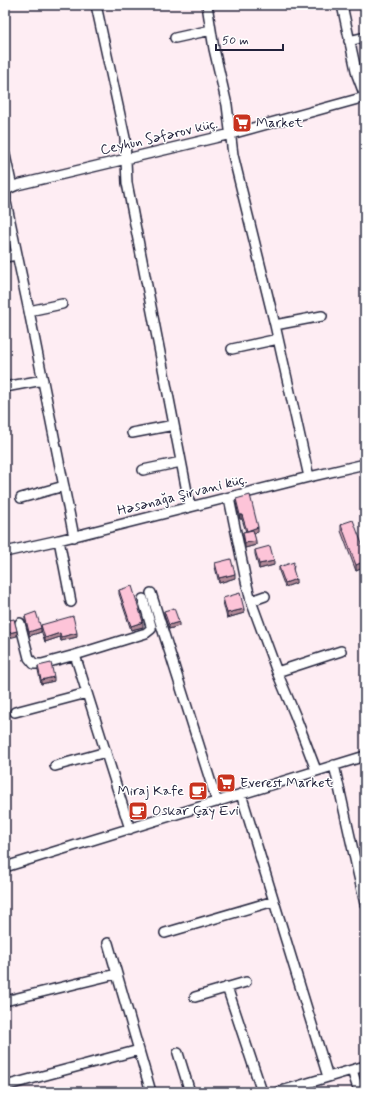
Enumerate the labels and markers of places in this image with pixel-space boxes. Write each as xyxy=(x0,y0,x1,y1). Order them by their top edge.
supermarket icon: Market xyxy=(231,112,253,134)
place label: Market xyxy=(256,114,304,132)
supermarket icon: Everest Market xyxy=(215,772,237,794)
place label: Everest Market xyxy=(240,774,333,792)
cafe icon: Miraj Kafe xyxy=(187,780,209,802)
place label: Miraj Kafe xyxy=(118,782,184,800)
cafe icon: Oskar Çay Evi xyxy=(127,800,149,822)
place label: Oskar Çay Evi xyxy=(152,802,239,820)

